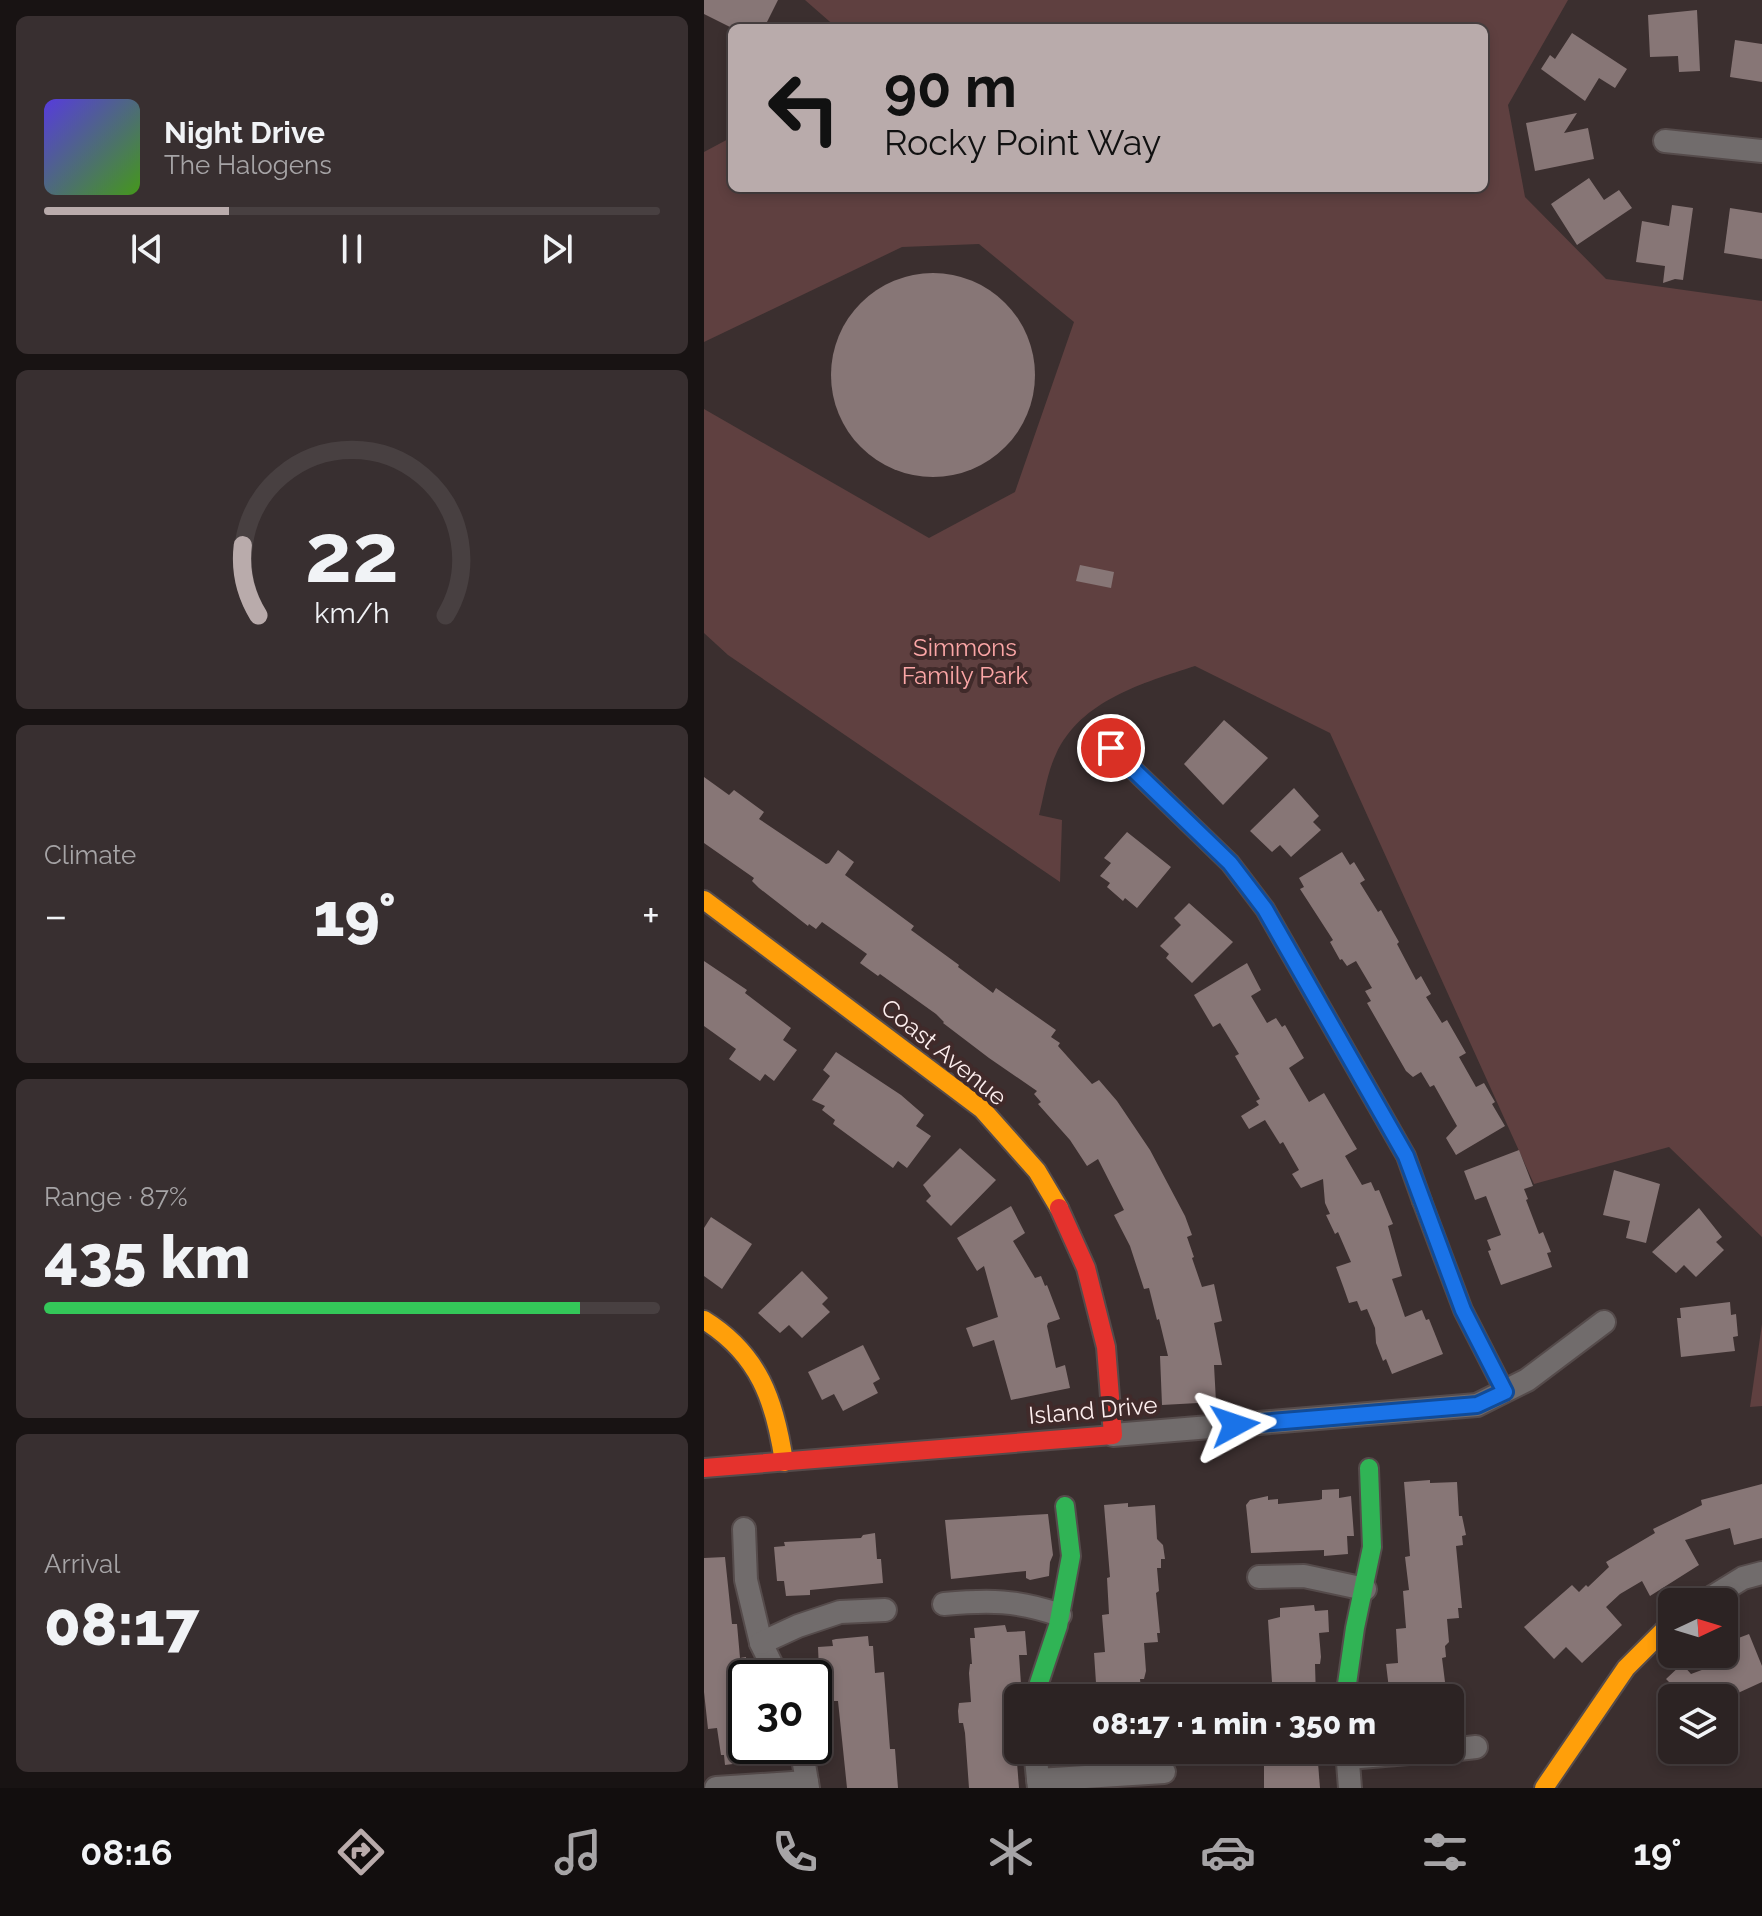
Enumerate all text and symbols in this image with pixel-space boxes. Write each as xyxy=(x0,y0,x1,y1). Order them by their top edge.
text: 90 m xyxy=(884,54,1017,120)
icon: left xyxy=(752,56,856,160)
text: Night Drive xyxy=(164,115,325,150)
text: Rocky Point Way xyxy=(884,121,1161,163)
text: The Halogens xyxy=(164,150,332,180)
icon: previous xyxy=(125,227,169,271)
icon: pause xyxy=(330,227,374,271)
icon: next xyxy=(535,227,579,271)
text: 22 xyxy=(305,503,399,600)
text: km/h xyxy=(314,596,390,630)
park label: Simmons Family Park xyxy=(902,633,1029,690)
pin xyxy=(1077,714,1145,782)
icon: arrive xyxy=(1089,726,1133,770)
text: Climate xyxy=(44,840,136,870)
text: 19° xyxy=(314,880,396,950)
text: − xyxy=(44,890,68,941)
text: + xyxy=(642,890,660,941)
street label: Coast Avenue xyxy=(875,993,1013,1111)
text: Range · 87% xyxy=(44,1182,188,1212)
text: 435 km xyxy=(44,1222,251,1292)
position arrow xyxy=(1193,1383,1277,1467)
street label: Island Drive xyxy=(1027,1390,1159,1430)
text: Arrival xyxy=(44,1549,120,1579)
north arrow xyxy=(1658,1588,1738,1668)
map controls xyxy=(1658,1588,1738,1764)
text: 08:17 xyxy=(44,1589,199,1659)
speed limit sign: 30 xyxy=(728,1660,832,1764)
button: layers xyxy=(1658,1684,1738,1764)
text: 08:17 · 1 min · 350 m xyxy=(1092,1706,1376,1741)
icon: directions xyxy=(333,1824,389,1880)
icon: music xyxy=(550,1824,606,1880)
icon: phone xyxy=(767,1824,823,1880)
icon: climate xyxy=(983,1824,1039,1880)
icon: car xyxy=(1200,1824,1256,1880)
icon: filters xyxy=(1417,1824,1473,1880)
text: 08:16 xyxy=(80,1831,173,1873)
text: 19° xyxy=(1633,1831,1682,1873)

